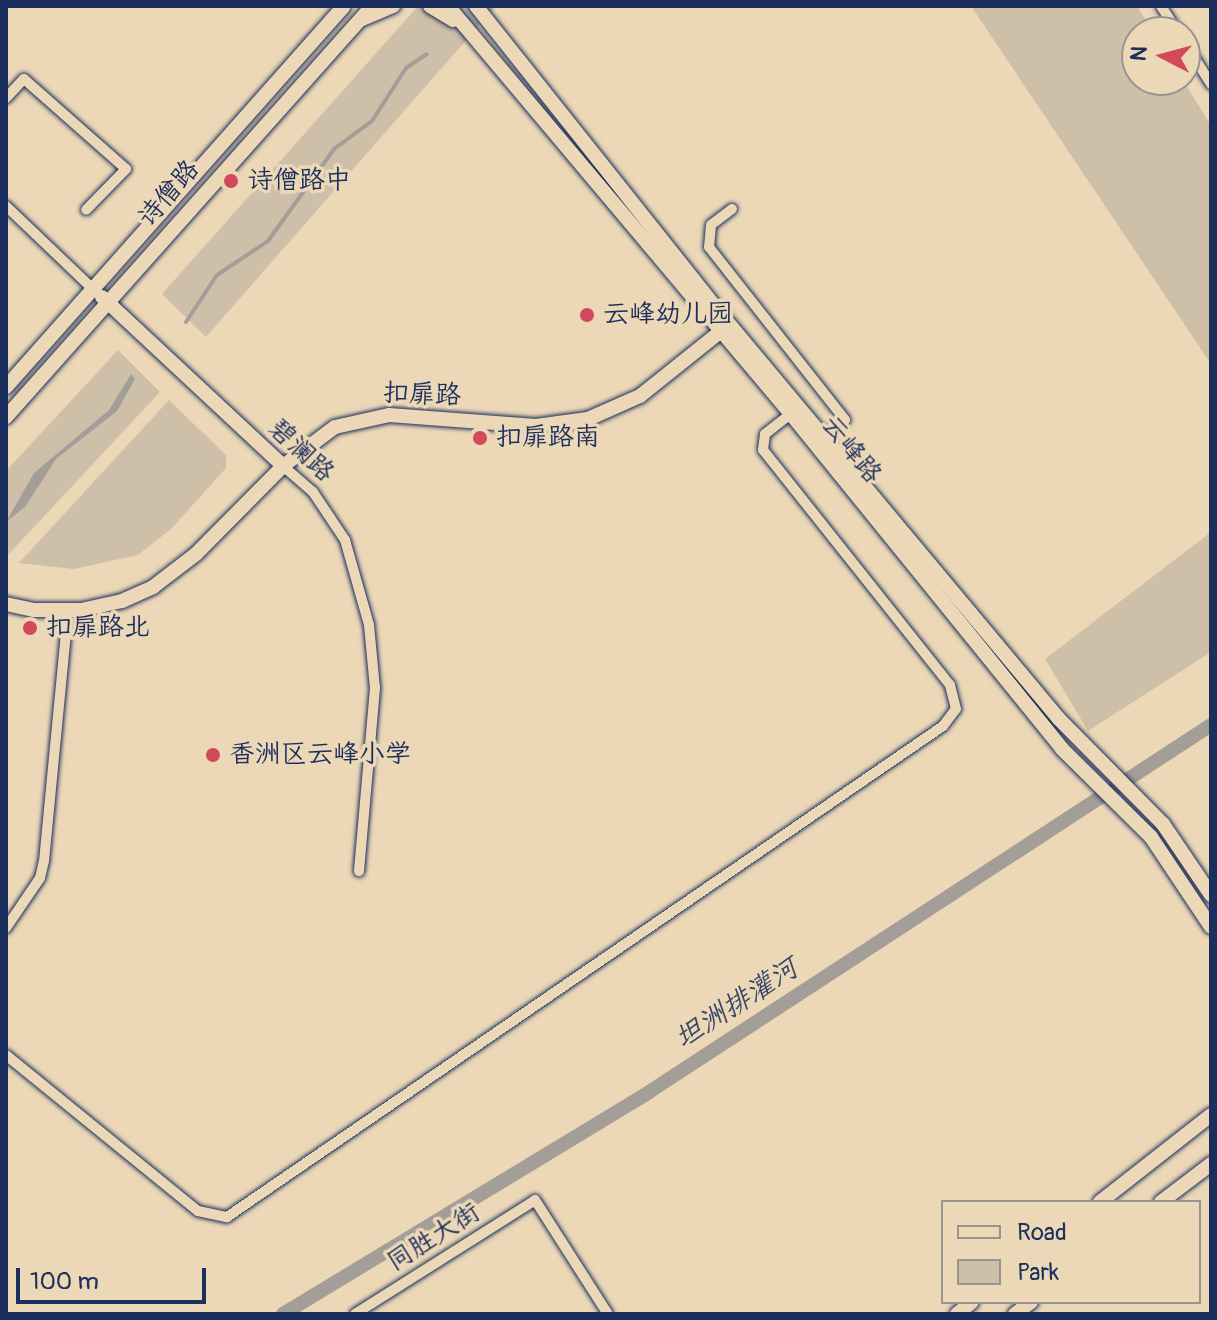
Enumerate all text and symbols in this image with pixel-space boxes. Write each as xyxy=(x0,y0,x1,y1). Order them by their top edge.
north arrow xyxy=(1121,16,1201,96)
text: N xyxy=(1124,45,1154,63)
street label: 诗僧路 xyxy=(132,154,206,234)
place label: 诗僧路中 xyxy=(247,165,351,197)
marker: 诗僧路中 xyxy=(222,172,240,190)
place label: 云峰幼儿园 xyxy=(603,299,733,331)
marker: 云峰幼儿园 xyxy=(578,306,596,324)
street label: 扣扉路 xyxy=(382,378,462,412)
street label: 云峰路 xyxy=(814,410,888,490)
street label: 碧澜路 xyxy=(262,413,340,489)
place label: 扣扉路南 xyxy=(496,422,600,454)
marker: 扣扉路南 xyxy=(471,429,489,447)
place label: 扣扉路北 xyxy=(46,612,150,644)
marker: 扣扉路北 xyxy=(21,619,39,637)
place label: 香洲区云峰小学 xyxy=(229,739,411,771)
marker: 香洲区云峰小学 xyxy=(204,746,222,764)
water label: 坦洲排灌河 xyxy=(669,952,805,1056)
street label: 同胜大街 xyxy=(382,1197,486,1279)
legend xyxy=(941,1200,1201,1304)
text: Road xyxy=(1017,1218,1067,1247)
scale bar xyxy=(20,1252,210,1302)
text: Park xyxy=(1017,1258,1059,1287)
text: 100 m xyxy=(30,1267,99,1296)

